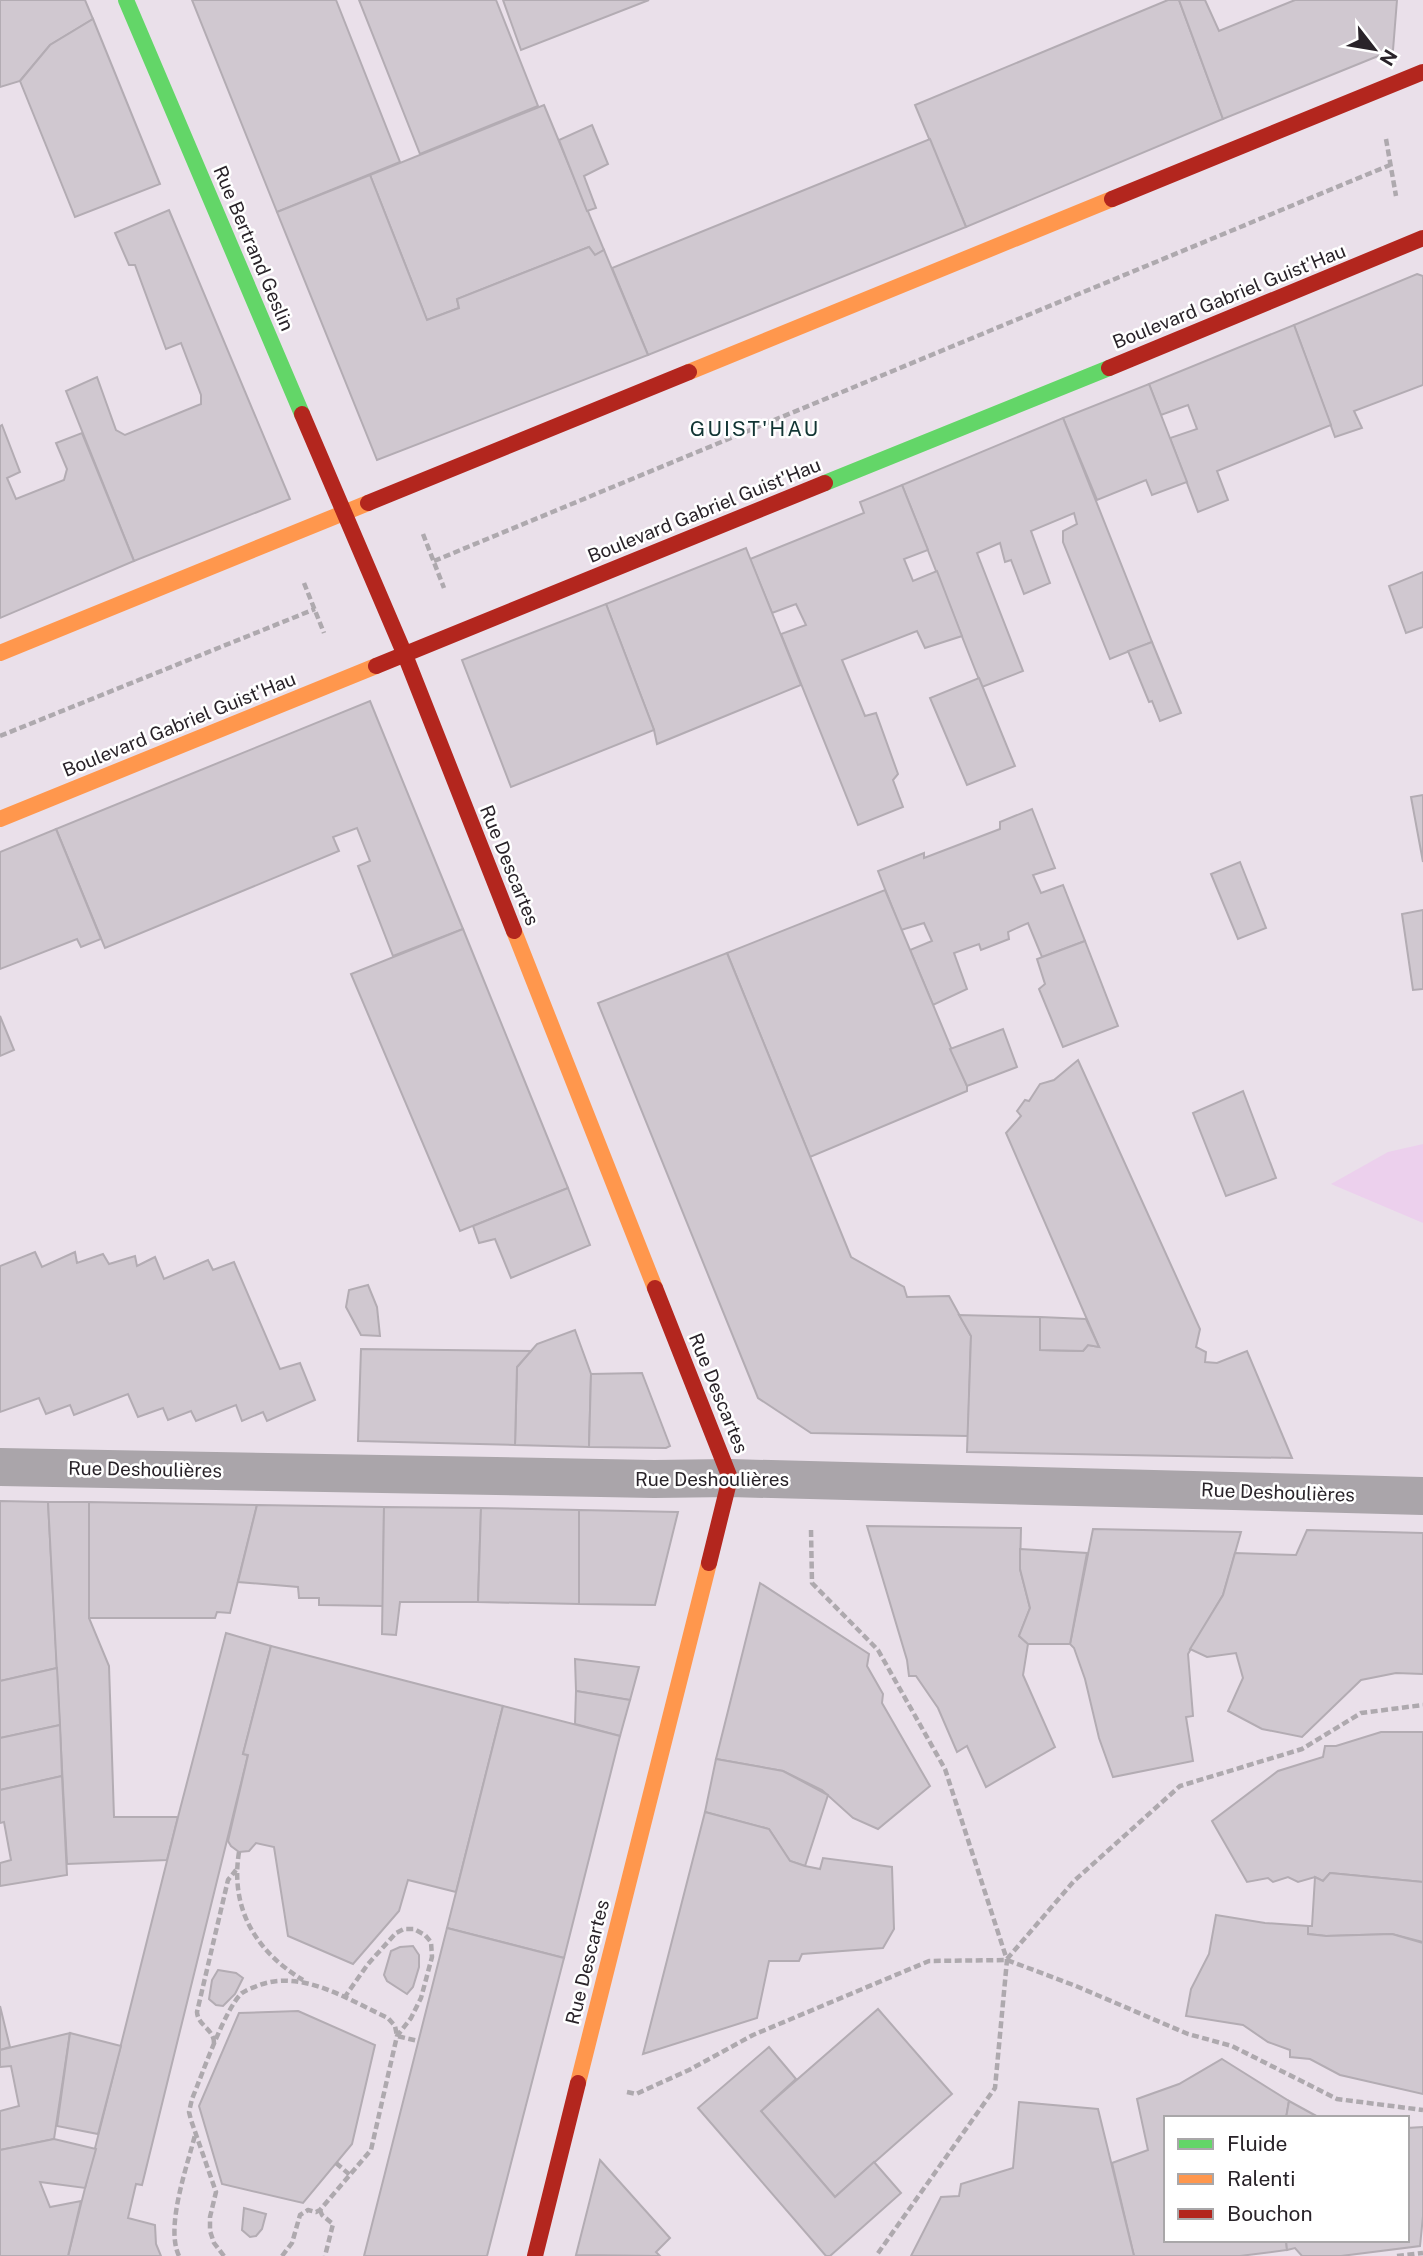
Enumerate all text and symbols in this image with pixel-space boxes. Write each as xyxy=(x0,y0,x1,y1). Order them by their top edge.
north arrow xyxy=(1339,14,1409,84)
text: N xyxy=(1375,46,1402,70)
street label: Rue Bertrand Geslin xyxy=(209,162,299,334)
street label: Boulevard Gabriel Guist'Hau xyxy=(1109,239,1349,353)
district label: GUIST'HAU xyxy=(690,416,820,441)
street label: Boulevard Gabriel Guist'Hau xyxy=(584,453,824,567)
street label: Boulevard Gabriel Guist'Hau xyxy=(59,667,299,781)
street label: Rue Descartes xyxy=(476,802,544,928)
street label: Rue Descartes xyxy=(685,1330,753,1456)
street label: Rue Deshoulières xyxy=(68,1457,222,1481)
street label: Rue Deshoulières xyxy=(635,1468,789,1490)
street label: Rue Deshoulières xyxy=(1201,1478,1355,1506)
street label: Rue Descartes xyxy=(561,1897,613,2027)
legend xyxy=(1164,2116,1409,2242)
text: Fluide xyxy=(1227,2131,1287,2156)
text: Ralenti xyxy=(1227,2166,1295,2191)
text: Bouchon xyxy=(1227,2201,1313,2226)

